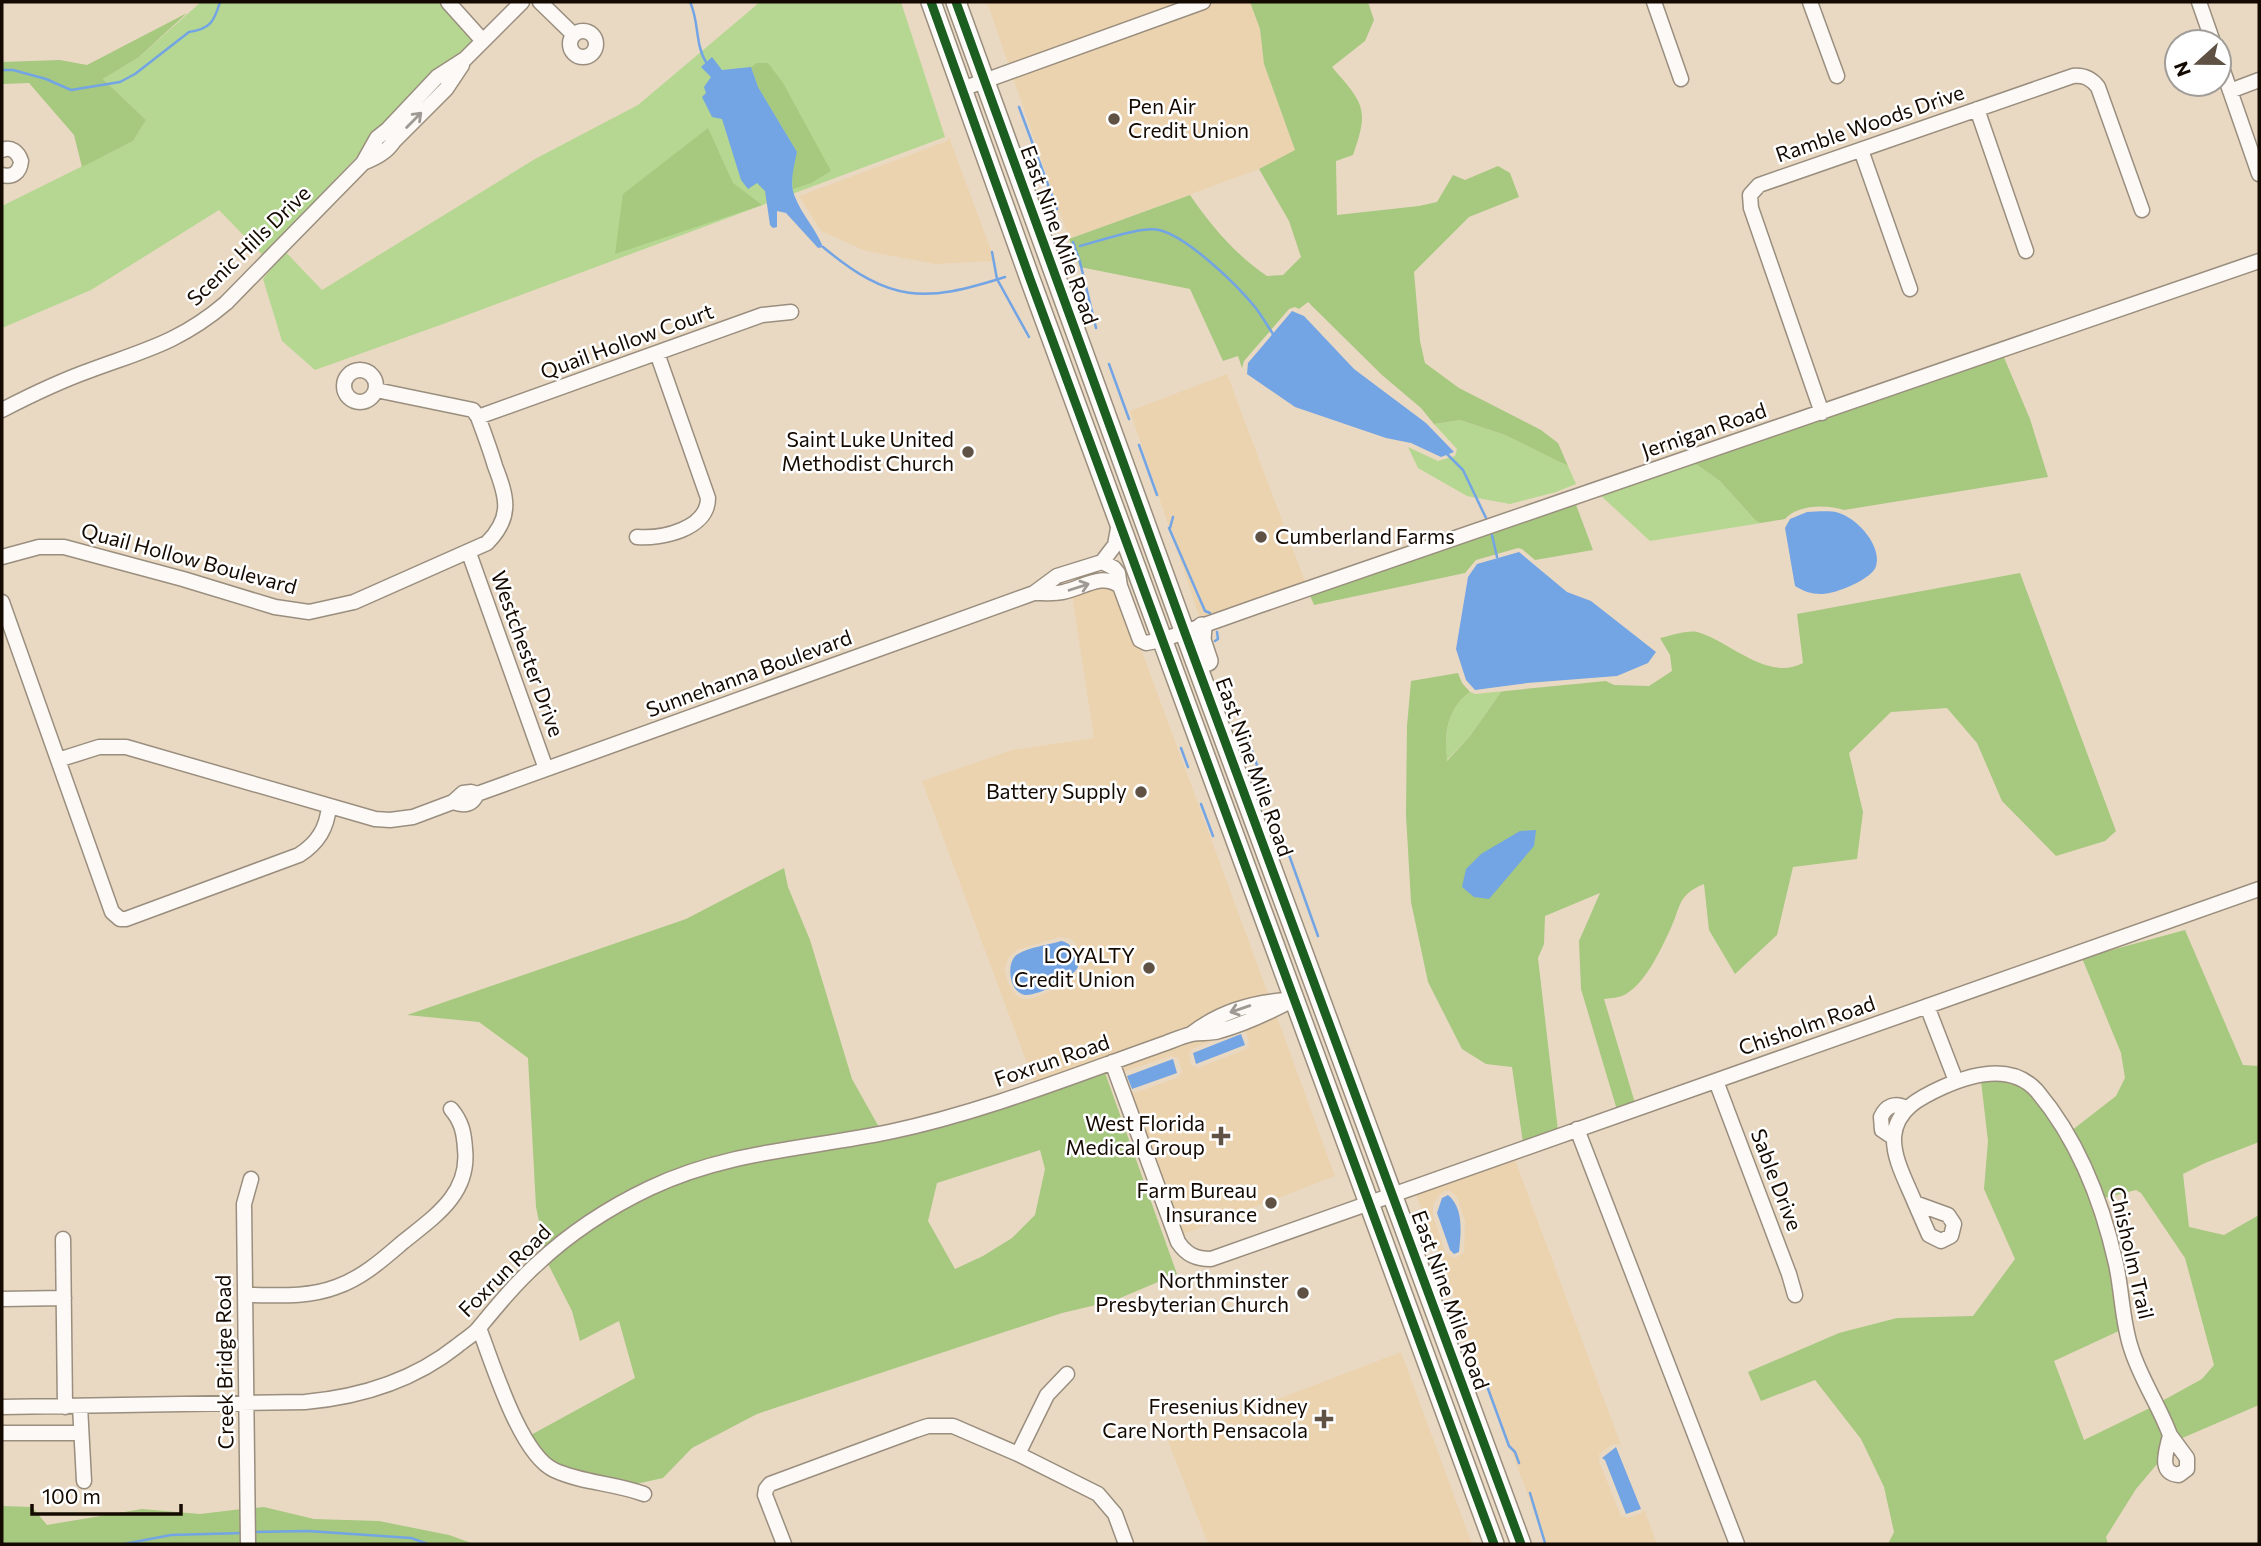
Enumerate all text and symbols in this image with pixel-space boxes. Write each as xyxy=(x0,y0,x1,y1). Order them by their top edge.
north arrow xyxy=(2163,28,2233,98)
text: N xyxy=(2168,58,2195,80)
street label: Ramble Woods Drive xyxy=(1772,79,1967,167)
place label: Pen Air Credit Union xyxy=(1128,93,1249,142)
marker: Pen Air Credit Union xyxy=(1106,111,1122,127)
one-way arrow xyxy=(406,112,423,129)
street label: East Nine Mile Road xyxy=(1016,141,1104,328)
street label: Scenic Hills Drive xyxy=(181,180,315,310)
street label: Quail Hollow Court xyxy=(537,298,716,384)
street label: Jernigan Road xyxy=(1638,397,1769,463)
place label: Saint Luke United Methodist Church xyxy=(782,426,954,475)
marker: Saint Luke United Methodist Church xyxy=(960,444,976,460)
street label: Quail Hollow Boulevard xyxy=(79,517,300,598)
place label: Cumberland Farms xyxy=(1275,523,1455,548)
marker: Cumberland Farms xyxy=(1253,529,1269,545)
street label: Westchester Drive xyxy=(487,567,570,740)
one-way arrow xyxy=(1067,580,1089,592)
street label: Sunnehanna Boulevard xyxy=(642,624,855,721)
street label: East Nine Mile Road xyxy=(1211,673,1299,860)
place label: Battery Supply xyxy=(986,778,1127,803)
marker: Battery Supply xyxy=(1133,784,1149,800)
place label: LOYALTY Credit Union xyxy=(1014,942,1135,991)
marker: LOYALTY Credit Union xyxy=(1141,960,1157,976)
street label: Chisholm Road xyxy=(1735,990,1878,1060)
one-way arrow xyxy=(1229,1004,1251,1016)
street label: Foxrun Road xyxy=(991,1028,1112,1091)
place label: West Florida Medical Group xyxy=(1066,1110,1205,1159)
street label: Sable Drive xyxy=(1747,1125,1808,1234)
marker: West Florida Medical Group xyxy=(1211,1126,1231,1146)
place label: Farm Bureau Insurance xyxy=(1137,1177,1257,1226)
street label: Chisholm Trail xyxy=(2105,1184,2160,1321)
marker: Farm Bureau Insurance xyxy=(1263,1195,1279,1211)
street label: East Nine Mile Road xyxy=(1407,1206,1495,1393)
street label: Foxrun Road xyxy=(453,1219,555,1321)
place label: Northminster Presbyterian Church xyxy=(1095,1267,1289,1316)
street label: Creek Bridge Road xyxy=(209,1274,238,1450)
marker: Northminster Presbyterian Church xyxy=(1295,1285,1311,1301)
place label: Fresenius Kidney Care North Pensacola xyxy=(1102,1393,1308,1442)
marker: Fresenius Kidney Care North Pensacola xyxy=(1314,1409,1334,1429)
scale bar xyxy=(32,1472,180,1516)
text: 100 m xyxy=(42,1483,101,1508)

